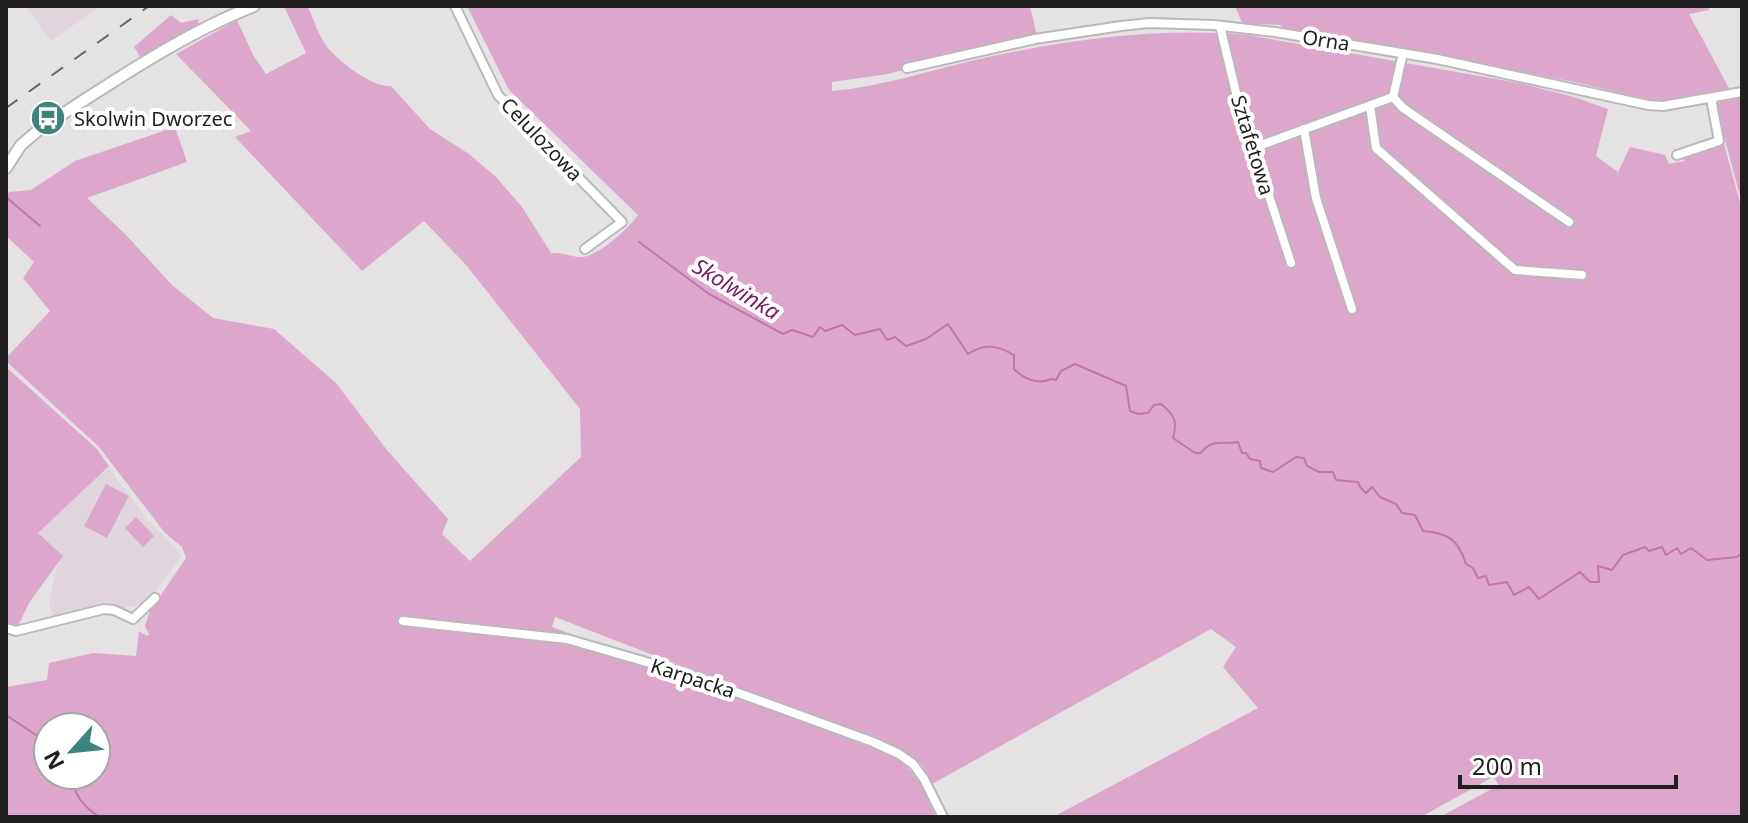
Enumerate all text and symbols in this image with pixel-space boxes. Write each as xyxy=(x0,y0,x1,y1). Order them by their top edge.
street label: Orna xyxy=(1300,23,1352,57)
street label: Celulozowa xyxy=(495,91,589,187)
street label: Sztafetowa xyxy=(1225,92,1281,198)
bus stop icon: Skolwin Dworzec xyxy=(29,99,67,137)
place label: Skolwin Dworzec xyxy=(74,105,232,132)
water label: Skolwinka xyxy=(688,250,787,326)
street label: Karpacka xyxy=(648,652,738,704)
north arrow xyxy=(32,711,112,791)
scale bar xyxy=(1460,739,1676,789)
text: N xyxy=(36,746,71,775)
text: 200 m xyxy=(1472,749,1542,782)

